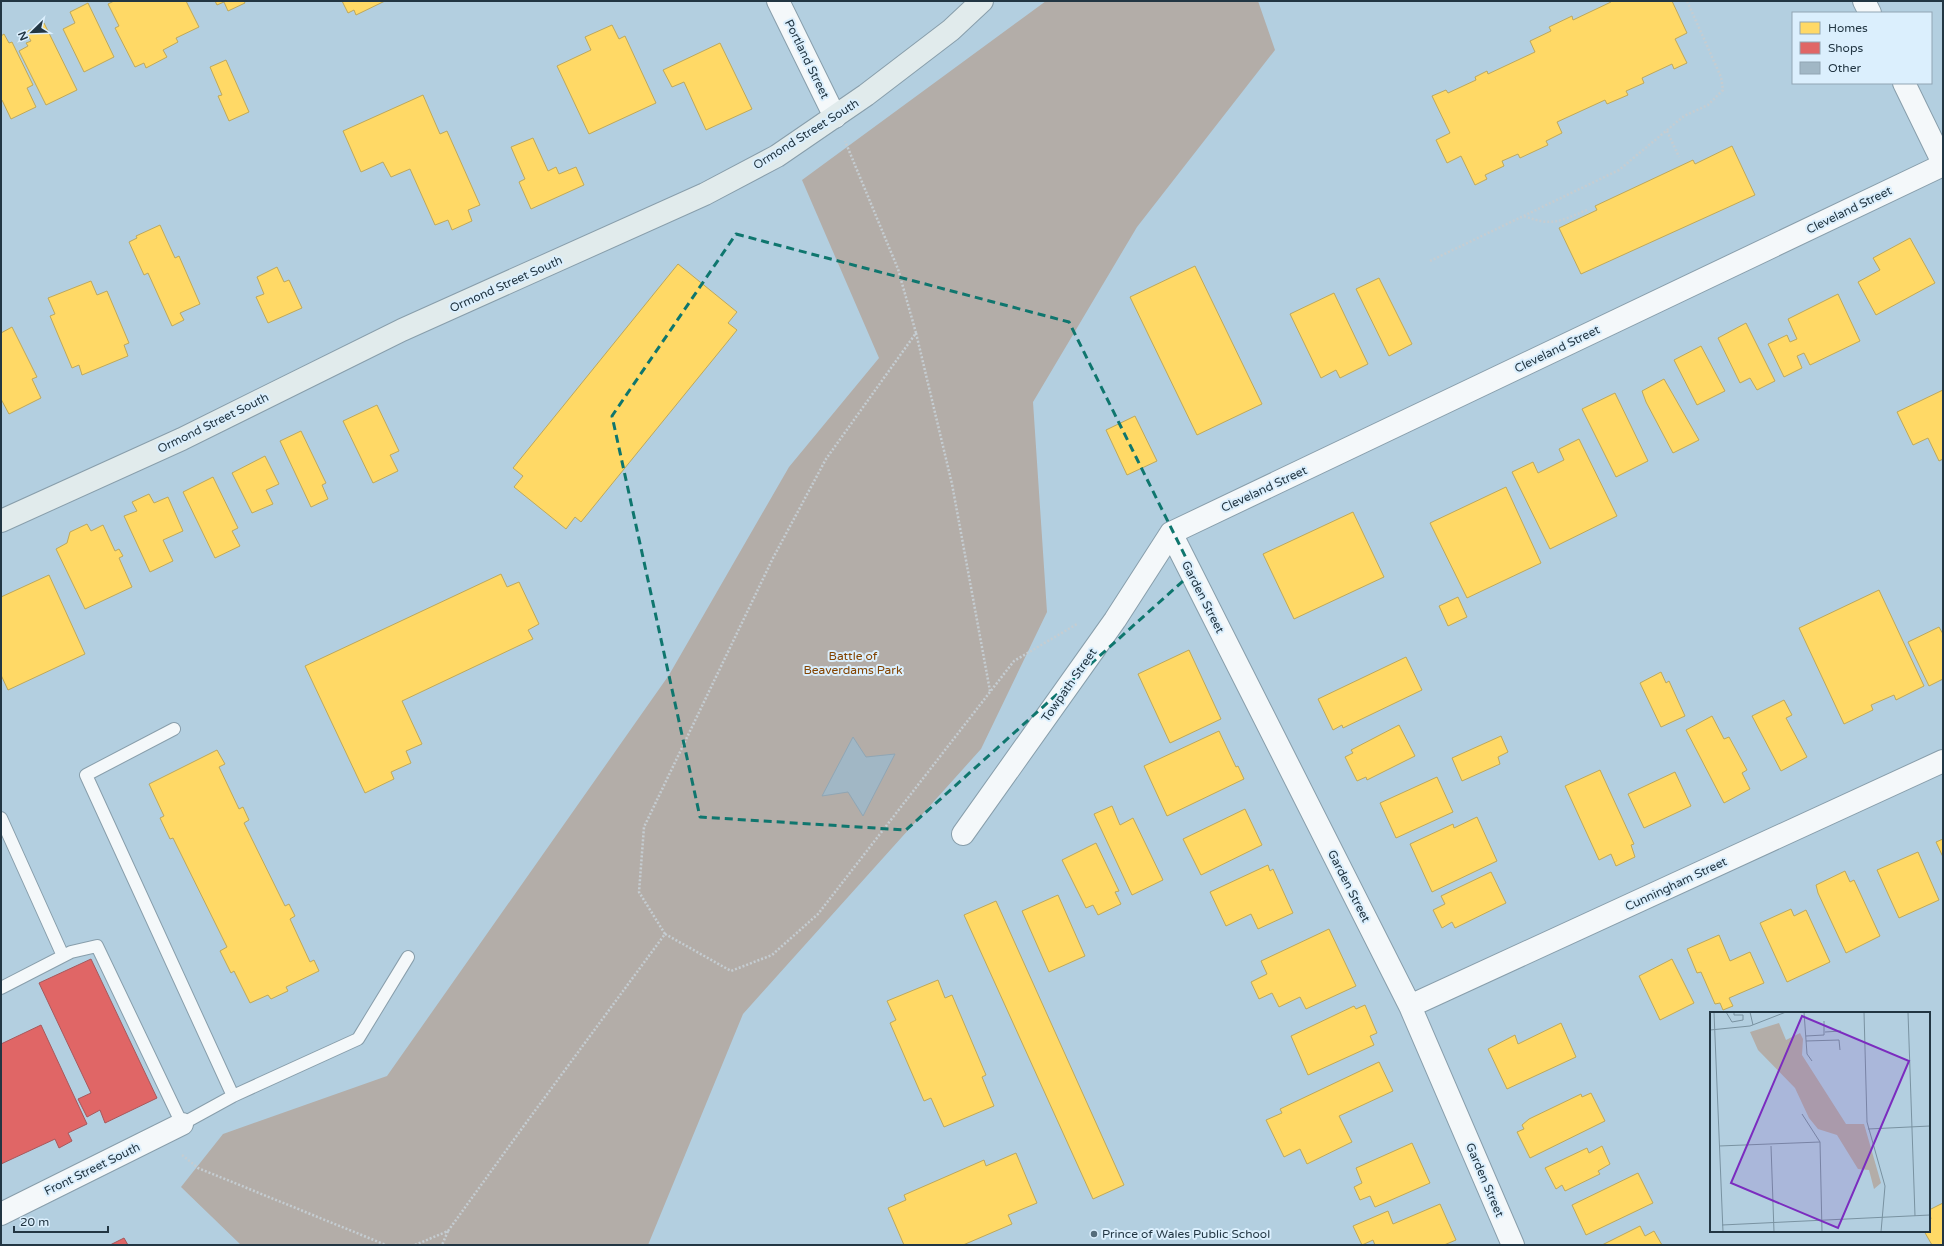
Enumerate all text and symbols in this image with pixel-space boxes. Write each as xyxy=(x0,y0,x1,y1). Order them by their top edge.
north arrow xyxy=(12,12,52,52)
legend xyxy=(1792,12,1932,84)
street label: Portland Street xyxy=(782,17,832,101)
text: Homes xyxy=(1828,21,1868,35)
text: N xyxy=(16,29,31,42)
text: Shops xyxy=(1828,41,1863,55)
text: Other xyxy=(1828,61,1861,75)
street label: Ormond Street South xyxy=(751,96,861,172)
street label: Cleveland Street xyxy=(1804,183,1894,237)
street label: Ormond Street South xyxy=(447,253,565,315)
street label: Cleveland Street xyxy=(1512,322,1602,376)
street label: Ormond Street South xyxy=(155,390,271,456)
street label: Cleveland Street xyxy=(1219,463,1310,515)
street label: Garden Street xyxy=(1179,558,1227,636)
street label: Towpath Street xyxy=(1038,645,1100,725)
park label: Battle of Beaverdams Park xyxy=(803,649,903,677)
street label: Garden Street xyxy=(1325,847,1373,925)
street label: Cunningham Street xyxy=(1623,854,1729,914)
inset map xyxy=(1710,1012,1930,1232)
street label: Front Street South xyxy=(42,1140,142,1198)
street label: Garden Street xyxy=(1463,1141,1507,1220)
scale bar xyxy=(14,1208,108,1234)
text: 20 m xyxy=(20,1215,49,1229)
place label: Prince of Wales Public School xyxy=(1102,1227,1270,1241)
marker: Prince of Wales Public School xyxy=(1089,1229,1099,1239)

